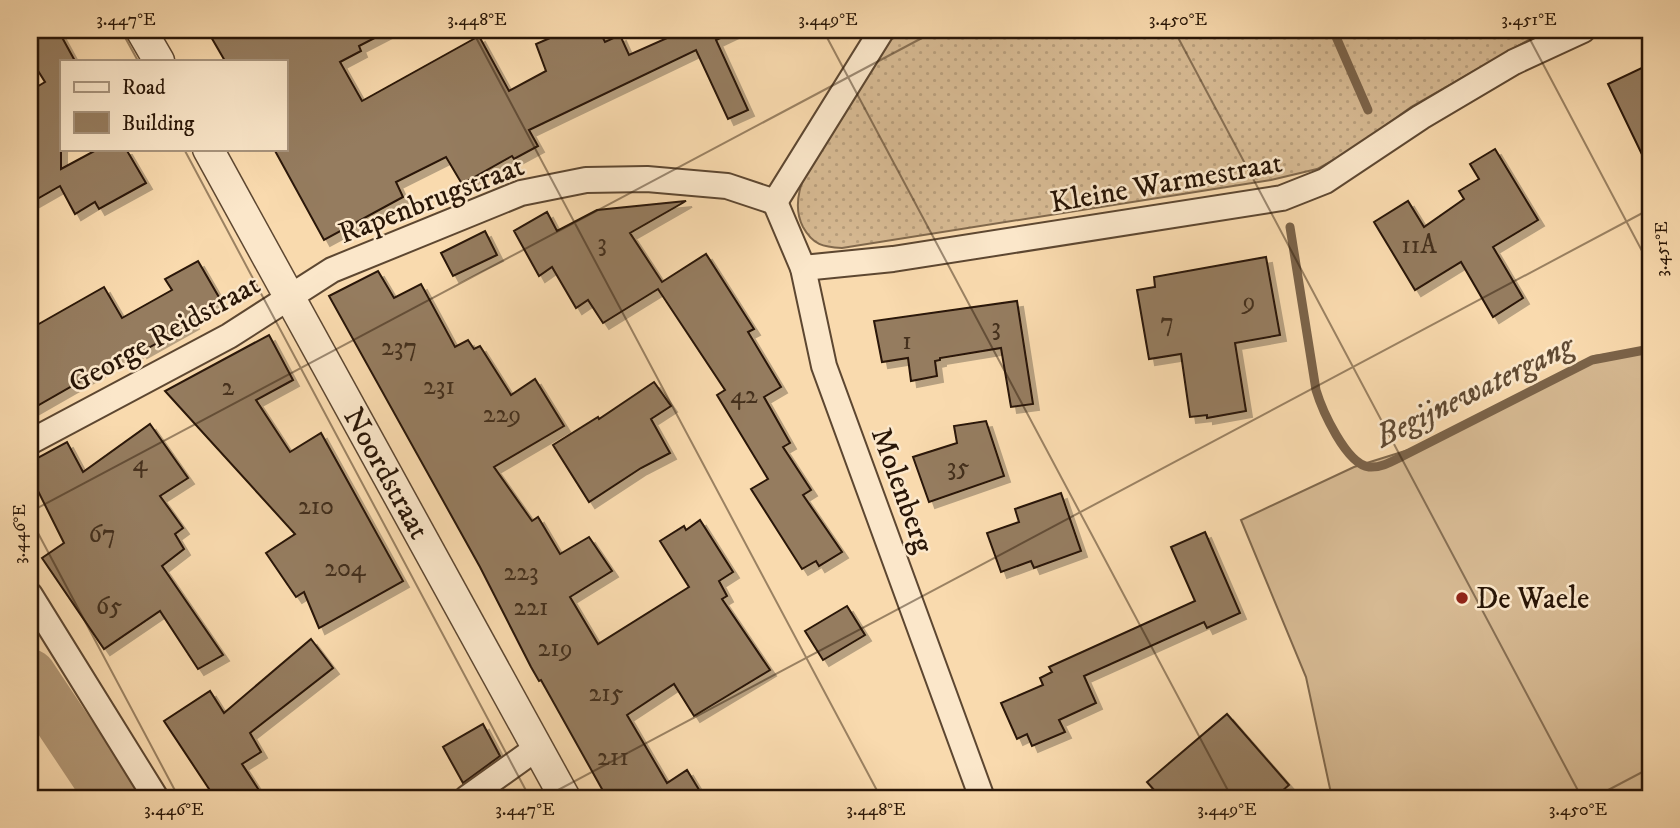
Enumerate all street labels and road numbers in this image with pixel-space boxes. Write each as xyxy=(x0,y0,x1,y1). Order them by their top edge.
street label: Kleine Warmestraat xyxy=(1047,145,1285,222)
street label: Rapenbrugstraat xyxy=(333,148,530,253)
street label: George Reidstraat xyxy=(62,266,267,402)
street label: Noordstraat xyxy=(334,401,437,546)
street label: Molenberg xyxy=(862,423,941,559)

